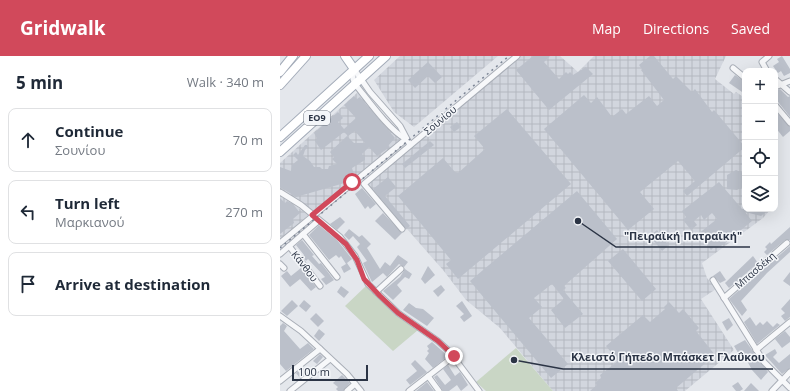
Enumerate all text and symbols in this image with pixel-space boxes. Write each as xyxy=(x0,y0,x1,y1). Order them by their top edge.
text: Gridwalk xyxy=(20,15,106,41)
text: Map xyxy=(592,19,621,38)
text: Directions xyxy=(643,19,709,38)
text: Saved xyxy=(731,19,770,38)
map controls xyxy=(742,68,778,212)
button: + xyxy=(742,68,778,104)
text: 5 min xyxy=(16,71,63,94)
text: Walk · 340 m xyxy=(187,73,264,91)
street label: Σουνίου xyxy=(421,102,459,138)
button: − xyxy=(742,104,778,140)
road number: ΕΟ9 xyxy=(304,111,330,125)
text: Continue xyxy=(55,121,123,141)
icon: ahead xyxy=(17,129,39,151)
text: 70 m xyxy=(233,131,263,149)
button: locate xyxy=(742,140,778,176)
text: Σουνίου xyxy=(55,141,105,159)
route start xyxy=(343,173,361,191)
button: layers xyxy=(742,176,778,212)
text: Turn left xyxy=(55,193,120,213)
icon: left xyxy=(17,201,39,223)
text: 270 m xyxy=(225,203,263,221)
text: Μαρκιανού xyxy=(55,213,124,231)
callout: "Πειραϊκή Πατραϊκή" xyxy=(616,224,750,247)
text: "Πειραϊκή Πατραϊκή" xyxy=(624,228,742,243)
street label: Κάνθου xyxy=(289,248,321,284)
street label: Μπασδέκη xyxy=(732,248,778,292)
icon: arrive xyxy=(17,273,39,295)
text: Arrive at destination xyxy=(55,274,210,294)
callout: Κλειστό Γήπεδο Μπάσκετ Γλαΰκου xyxy=(563,346,773,369)
route end xyxy=(445,347,463,365)
text: Κλειστό Γήπεδο Μπάσκετ Γλαΰκου xyxy=(571,349,765,364)
scale bar xyxy=(292,363,368,382)
text: 100 m xyxy=(298,364,330,379)

